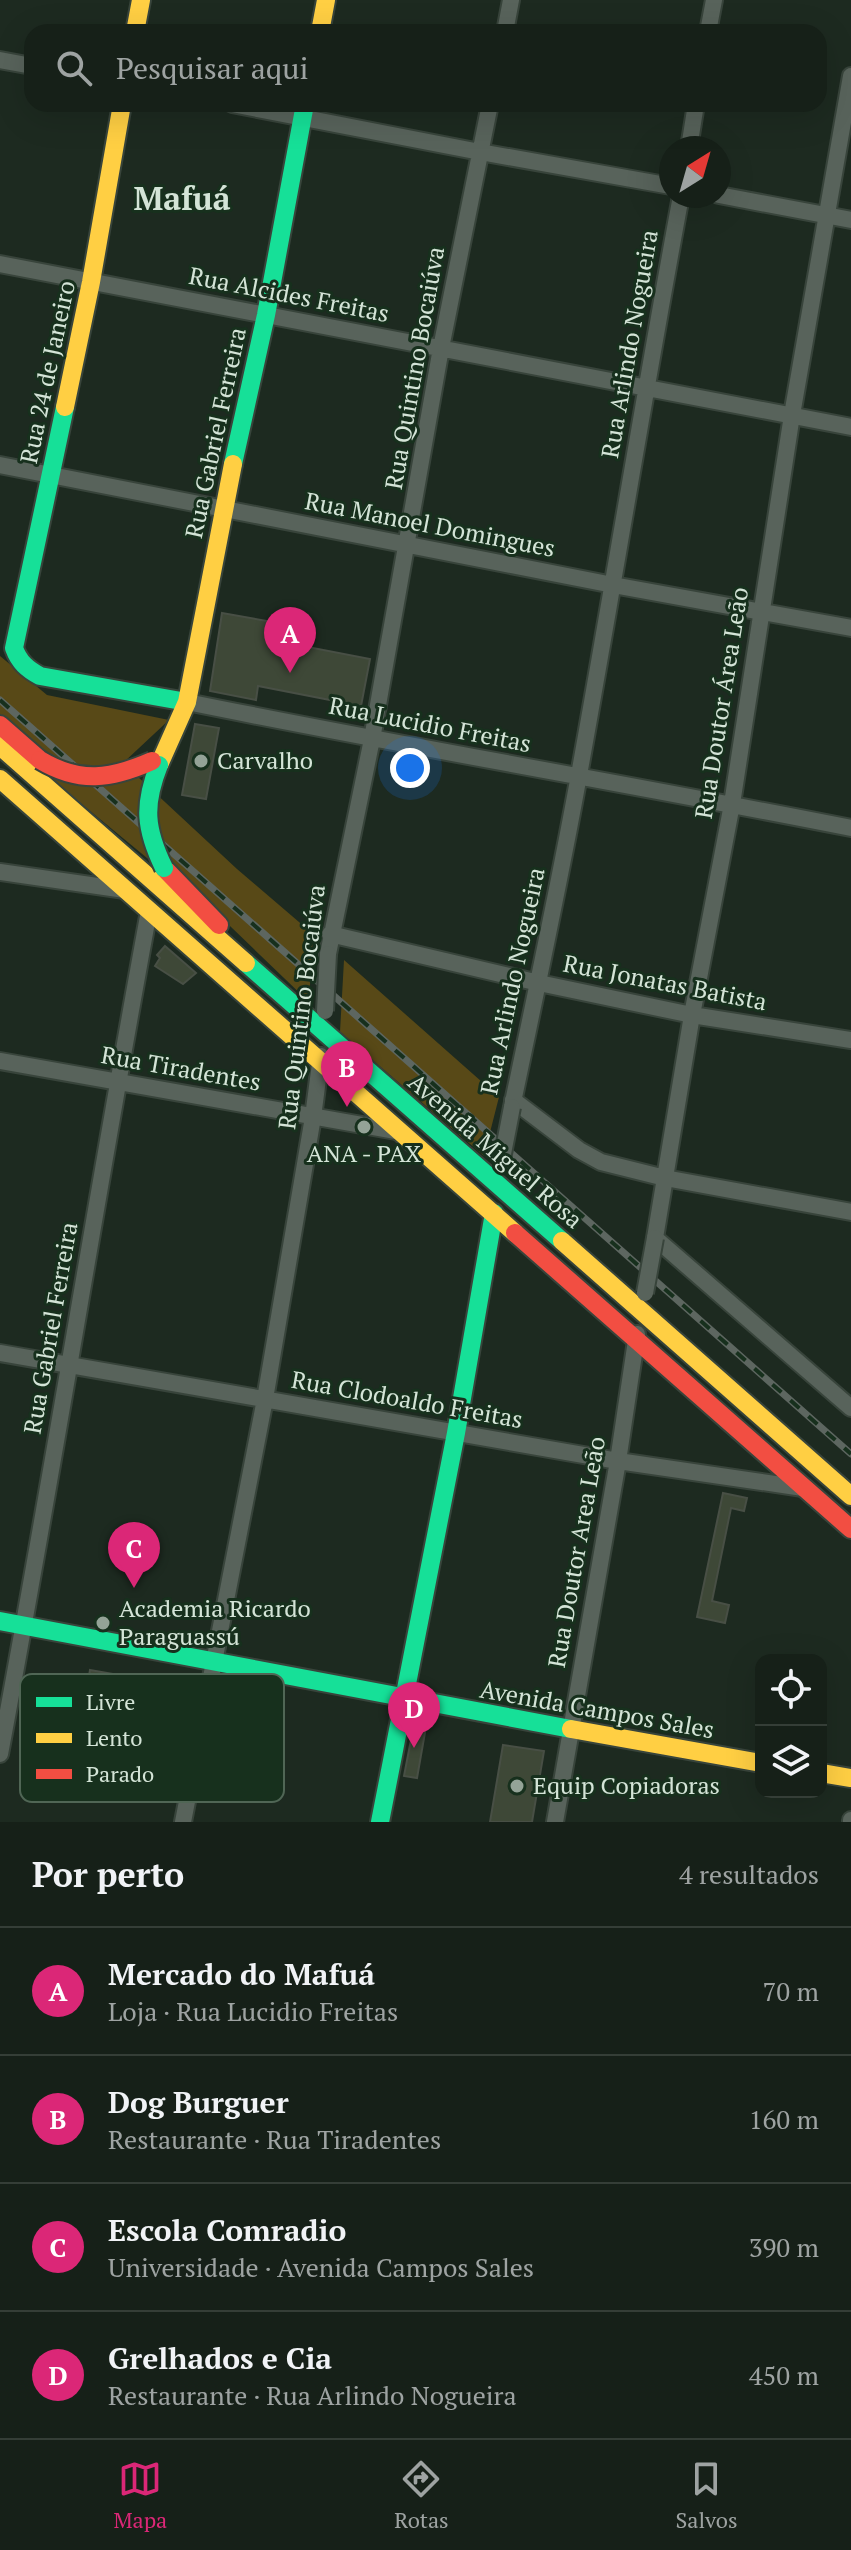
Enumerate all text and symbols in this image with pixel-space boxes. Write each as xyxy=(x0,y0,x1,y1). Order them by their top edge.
search box xyxy=(24,24,827,112)
icon: search xyxy=(52,46,96,90)
text: Pesquisar aqui xyxy=(116,48,309,88)
north arrow xyxy=(659,136,731,208)
district label: Mafuá xyxy=(133,177,231,219)
street label: Rua Arlindo Nogueira xyxy=(593,227,665,460)
street label: Rua Quintino Bocaiúva xyxy=(377,244,451,492)
street label: Rua Alcides Freitas xyxy=(186,259,392,329)
street label: Rua 24 de Janeiro xyxy=(12,277,82,466)
street label: Rua Gabriel Ferreira xyxy=(177,325,253,541)
street label: Rua Manoel Domingues xyxy=(303,484,558,564)
street label: Rua Doutor Área Leão xyxy=(687,585,755,821)
pin: A xyxy=(264,607,316,673)
street label: Rua Lucidio Freitas xyxy=(327,689,534,759)
place label: Carvalho xyxy=(217,744,313,776)
your location xyxy=(390,748,430,788)
marker: Carvalho xyxy=(192,752,210,770)
street label: Rua Arlindo Nogueira xyxy=(472,864,552,1097)
street label: Rua Quintino Bocaiúva xyxy=(270,883,332,1131)
street label: Rua Jonatas Batista xyxy=(561,947,770,1017)
street label: Rua Tiradentes xyxy=(99,1038,263,1098)
pin: B xyxy=(321,1041,373,1107)
street label: Avenida Miguel Rosa xyxy=(402,1066,590,1235)
marker: ANA - PAX xyxy=(355,1118,373,1136)
place label: ANA - PAX xyxy=(307,1137,421,1169)
street label: Rua Gabriel Ferreira xyxy=(16,1219,84,1436)
street label: Rua Clodoaldo Freitas xyxy=(289,1363,525,1435)
street label: Rua Doutor Area Leão xyxy=(540,1434,612,1670)
pin: C xyxy=(108,1522,160,1588)
place label: Academia Ricardo Paraguassú xyxy=(119,1592,311,1652)
marker: Academia Ricardo Paraguassú xyxy=(94,1614,112,1632)
map controls xyxy=(755,1654,827,1798)
button: locate xyxy=(755,1654,827,1726)
street label: Avenida Campos Sales xyxy=(478,1673,717,1745)
legend xyxy=(20,1674,284,1802)
pin: D xyxy=(388,1682,440,1748)
text: Livre xyxy=(86,1687,135,1716)
text: Lento xyxy=(86,1723,143,1752)
button: layers xyxy=(755,1726,827,1798)
text: Parado xyxy=(86,1759,154,1788)
place label: Equip Copiadoras xyxy=(533,1769,720,1801)
marker: Equip Copiadoras xyxy=(508,1777,526,1795)
text: Por perto xyxy=(32,1852,184,1897)
text: 4 resultados xyxy=(679,1857,819,1891)
text: Mercado do Mafuá xyxy=(108,1954,375,1994)
text: A xyxy=(49,1974,67,2008)
text: 70 m xyxy=(763,1974,819,2008)
text: Loja · Rua Lucidio Freitas xyxy=(108,1994,398,2028)
text: Dog Burguer xyxy=(108,2082,289,2122)
text: B xyxy=(50,2102,66,2136)
text: 160 m xyxy=(749,2102,819,2136)
text: Restaurante · Rua Tiradentes xyxy=(108,2122,441,2156)
text: Escola Comradio xyxy=(108,2210,346,2250)
text: C xyxy=(50,2230,66,2264)
text: 390 m xyxy=(749,2230,819,2264)
text: Universidade · Avenida Campos Sales xyxy=(108,2250,534,2284)
text: Grelhados e Cia xyxy=(108,2338,332,2378)
text: D xyxy=(48,2358,68,2392)
text: 450 m xyxy=(749,2358,819,2392)
text: Restaurante · Rua Arlindo Nogueira xyxy=(108,2378,517,2412)
tab: Mapa xyxy=(113,2457,167,2534)
tab: Rotas xyxy=(394,2457,449,2534)
tab: Salvos xyxy=(676,2457,737,2534)

